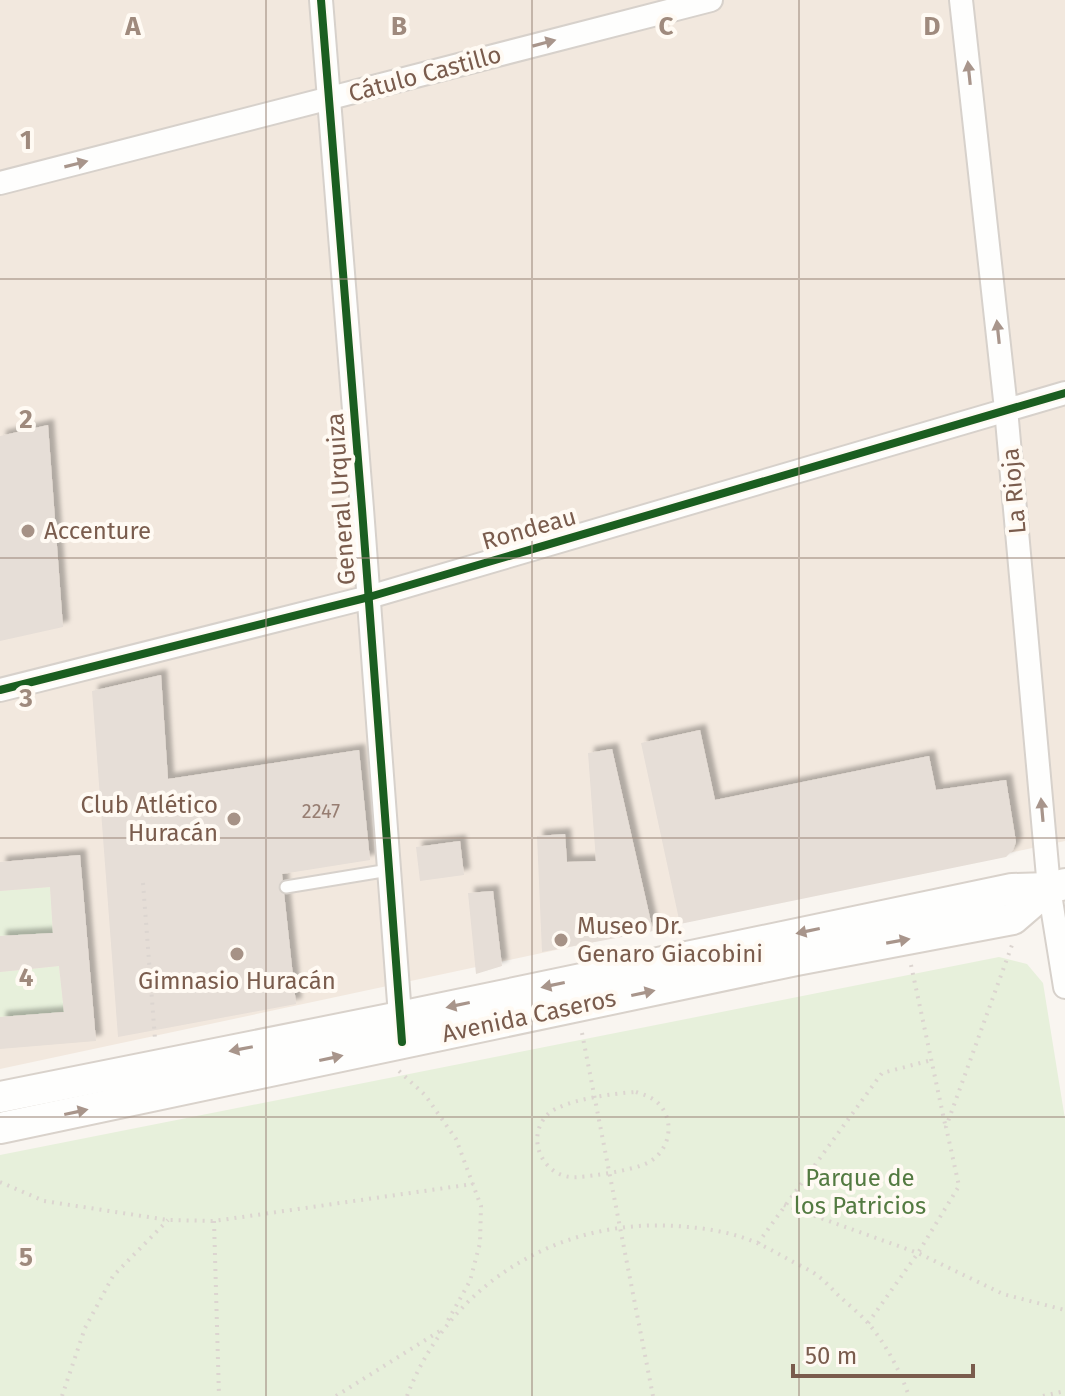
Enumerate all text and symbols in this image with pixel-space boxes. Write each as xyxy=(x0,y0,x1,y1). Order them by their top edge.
text: A xyxy=(124,11,141,42)
text: B xyxy=(391,11,407,42)
text: C xyxy=(659,11,674,42)
text: D xyxy=(924,11,941,42)
one-way arrow xyxy=(532,37,557,49)
street label: Cátulo Castillo xyxy=(346,40,504,108)
one-way arrow xyxy=(962,60,975,85)
text: 1 xyxy=(20,125,32,156)
one-way arrow xyxy=(63,157,88,170)
one-way arrow xyxy=(991,319,1004,344)
text: 2 xyxy=(19,404,33,435)
street label: General Urquiza xyxy=(321,412,361,586)
street label: La Rioja xyxy=(996,447,1032,535)
street label: Rondeau xyxy=(479,502,579,556)
place label: Accenture xyxy=(44,517,151,545)
marker: Accenture xyxy=(19,522,37,540)
text: 3 xyxy=(18,683,33,714)
place label: Club Atlético Huracán xyxy=(81,791,218,847)
one-way arrow xyxy=(1036,797,1049,822)
house number: 2247 xyxy=(302,799,340,823)
marker: Club Atlético Huracán xyxy=(225,810,243,828)
place label: Museo Dr. Genaro Giacobini xyxy=(577,912,763,968)
one-way arrow xyxy=(795,925,820,938)
marker: Museo Dr. Genaro Giacobini xyxy=(552,931,570,949)
one-way arrow xyxy=(885,935,910,947)
marker: Gimnasio Huracán xyxy=(228,945,246,963)
text: 4 xyxy=(19,962,34,993)
place label: Gimnasio Huracán xyxy=(138,967,336,995)
one-way arrow xyxy=(541,979,566,992)
street label: Avenida Caseros xyxy=(439,984,619,1048)
one-way arrow xyxy=(631,986,656,999)
one-way arrow xyxy=(445,999,470,1012)
one-way arrow xyxy=(228,1043,253,1055)
one-way arrow xyxy=(318,1051,343,1063)
one-way arrow xyxy=(64,1105,89,1118)
park label: Parque de los Patricios xyxy=(794,1164,926,1220)
text: 5 xyxy=(19,1242,33,1273)
scale bar xyxy=(793,1328,973,1378)
text: 50 m xyxy=(805,1342,857,1370)

